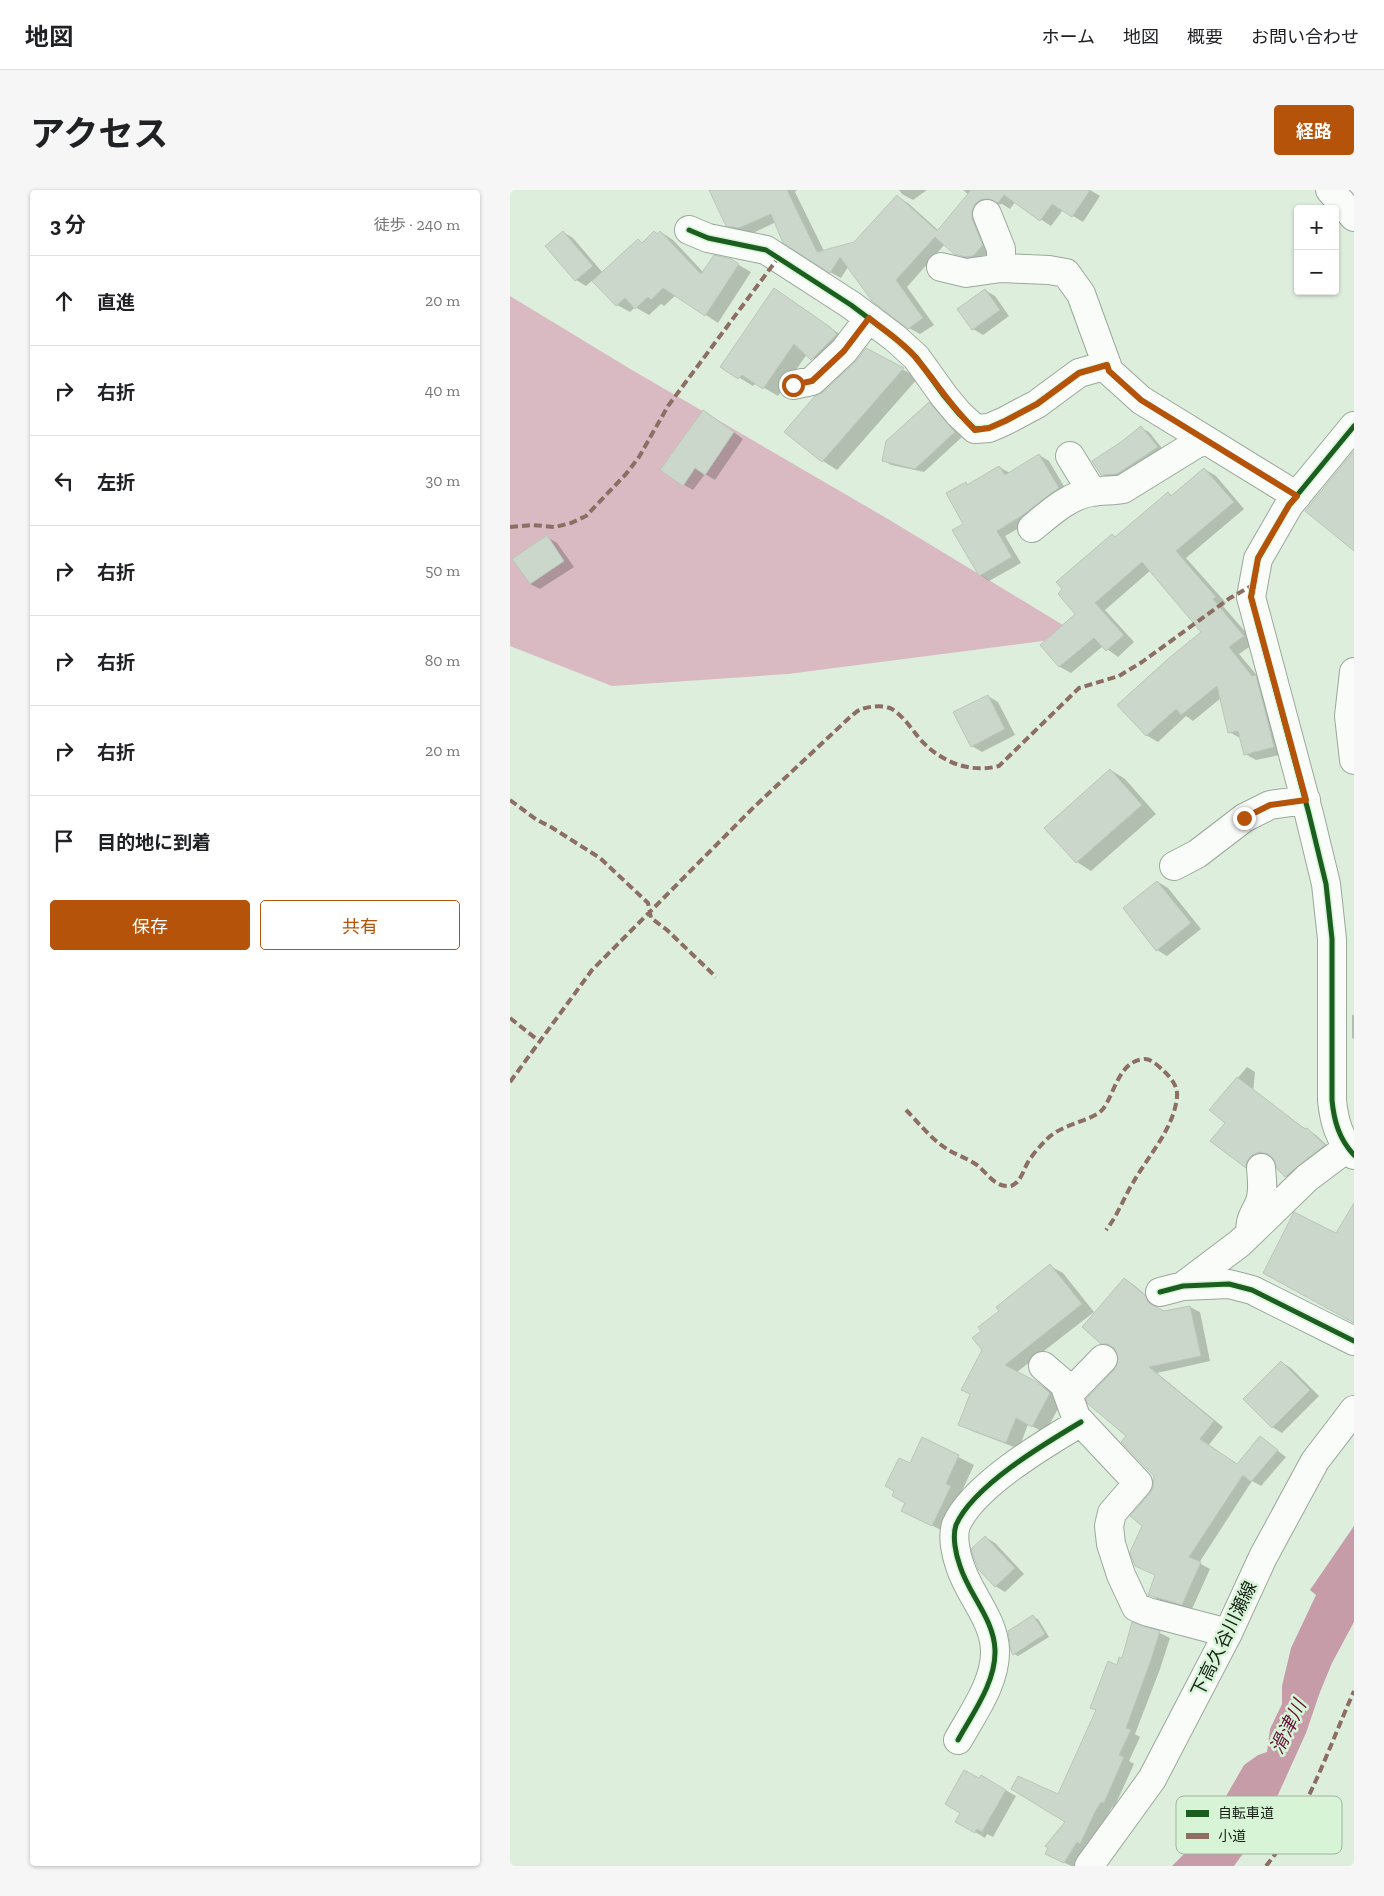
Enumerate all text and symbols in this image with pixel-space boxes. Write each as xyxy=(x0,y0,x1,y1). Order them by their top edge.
text: 地図 xyxy=(25,22,73,51)
text: ホーム xyxy=(1042,26,1095,48)
text: 地図 xyxy=(1123,26,1159,48)
text: 概要 xyxy=(1187,26,1223,48)
text: お問い合わせ xyxy=(1251,26,1359,48)
button: 経路 xyxy=(1274,105,1354,155)
text: アクセス xyxy=(30,113,168,155)
map controls xyxy=(1294,205,1339,295)
button: + xyxy=(1294,205,1339,250)
text: 3 分 xyxy=(50,212,86,237)
text: 徒歩 · 240 m xyxy=(374,215,460,234)
button: − xyxy=(1294,250,1339,295)
icon: ahead xyxy=(50,287,78,315)
text: 直進 xyxy=(97,291,135,314)
text: 20 m xyxy=(425,291,460,310)
route start xyxy=(782,374,805,397)
icon: right xyxy=(50,377,78,405)
text: 右折 xyxy=(97,381,135,404)
text: 40 m xyxy=(425,381,460,400)
icon: left xyxy=(50,467,78,495)
text: 左折 xyxy=(97,471,135,494)
text: 30 m xyxy=(426,471,460,490)
icon: right xyxy=(50,557,78,585)
text: 右折 xyxy=(97,561,135,584)
text: 50 m xyxy=(425,561,460,580)
icon: right xyxy=(50,647,78,675)
text: 右折 xyxy=(97,651,135,674)
text: 80 m xyxy=(425,651,460,670)
icon: right xyxy=(50,737,78,765)
text: 右折 xyxy=(97,741,135,764)
text: 20 m xyxy=(425,741,460,760)
route end xyxy=(1233,807,1256,830)
icon: arrive xyxy=(50,827,78,855)
text: 目的地に到着 xyxy=(97,831,211,854)
button: 保存 xyxy=(50,900,250,950)
button: 共有 xyxy=(260,900,460,950)
street label: 下高久谷川瀬線 xyxy=(1186,1578,1262,1700)
water label: 滑津川 xyxy=(1265,1695,1312,1758)
legend xyxy=(1176,1796,1342,1854)
text: 自転車道 xyxy=(1218,1805,1274,1822)
text: 小道 xyxy=(1218,1828,1246,1845)

